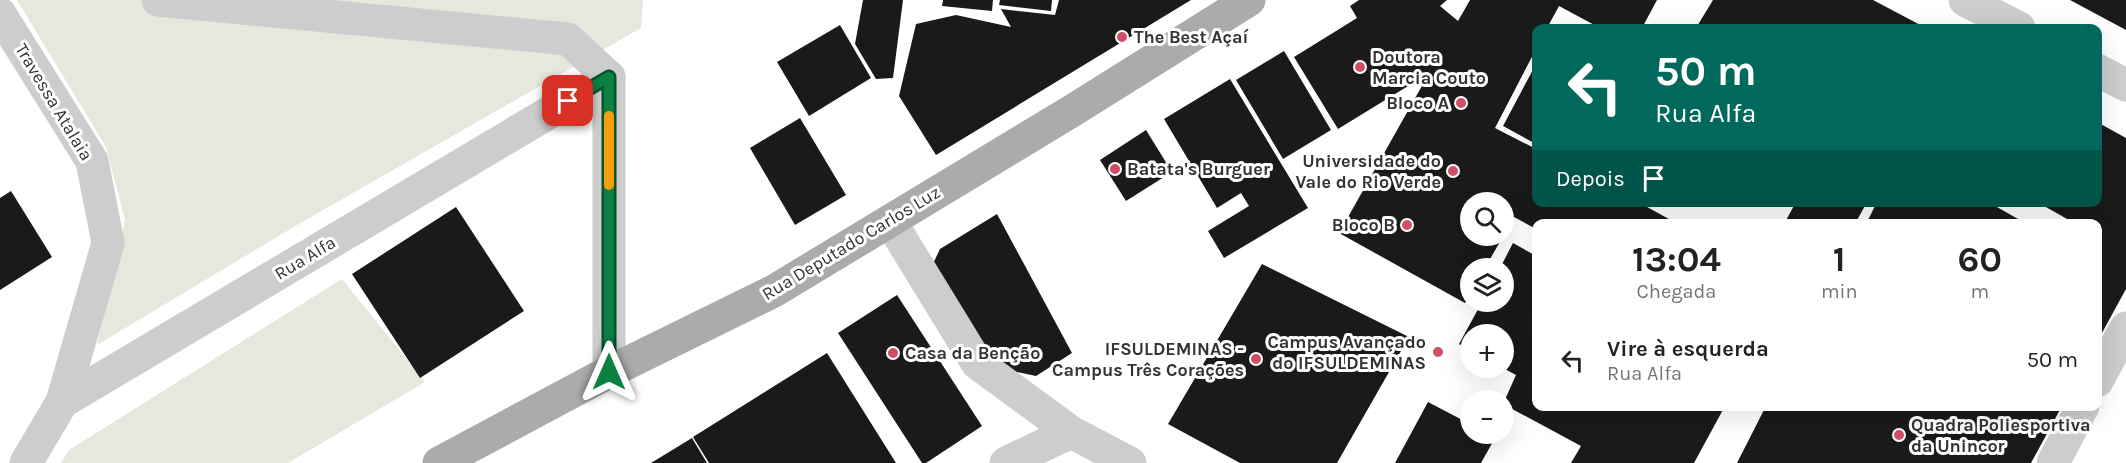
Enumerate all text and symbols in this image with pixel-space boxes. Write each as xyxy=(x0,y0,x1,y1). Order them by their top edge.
place label: The Best Açaí xyxy=(1134,26,1250,48)
marker: The Best Açaí xyxy=(1115,30,1129,44)
street label: Travessa Atalaia xyxy=(10,39,98,165)
place label: Doutora Marcia Couto xyxy=(1372,46,1486,89)
text: 50 m xyxy=(1655,46,1757,96)
icon: left xyxy=(1556,48,1634,126)
marker: Doutora Marcia Couto xyxy=(1353,60,1367,74)
pin xyxy=(542,75,593,126)
icon: arrive xyxy=(551,84,584,117)
place label: Bloco A xyxy=(1386,92,1449,114)
marker: Bloco A xyxy=(1454,96,1468,110)
text: Rua Alfa xyxy=(1655,97,1756,129)
place label: Universidade do Vale do Rio Verde xyxy=(1295,150,1441,193)
place label: Batata's Burguer xyxy=(1127,158,1270,180)
marker: Batata's Burguer xyxy=(1108,162,1122,176)
icon: arrive xyxy=(1637,162,1670,195)
marker: Universidade do Vale do Rio Verde xyxy=(1446,164,1460,178)
text: Depois xyxy=(1556,166,1625,192)
street label: Rua Deputado Carlos Luz xyxy=(758,181,944,305)
map controls xyxy=(1460,192,1514,444)
button: search xyxy=(1460,192,1514,246)
place label: Bloco B xyxy=(1332,214,1395,236)
marker: Bloco B xyxy=(1400,218,1414,232)
street label: Rua Alfa xyxy=(270,231,340,285)
text: 13:04 xyxy=(1632,238,1721,280)
text: 1 xyxy=(1833,238,1846,280)
text: 60 xyxy=(1958,238,2002,280)
button: layers xyxy=(1460,258,1514,312)
text: Chegada xyxy=(1637,280,1716,303)
text: min xyxy=(1821,280,1858,303)
text: m xyxy=(1970,280,1989,303)
button: + xyxy=(1460,324,1514,378)
place label: Campus Avançado do IFSULDEMINAS xyxy=(1267,331,1426,374)
text: Vire à esquerda xyxy=(1607,336,1769,362)
place label: IFSULDEMINAS - Campus Três Corações xyxy=(1052,338,1244,381)
position arrow xyxy=(577,340,641,404)
place label: Casa da Benção xyxy=(905,342,1040,364)
icon: left xyxy=(1556,344,1589,377)
marker: Campus Avançado do IFSULDEMINAS xyxy=(1431,345,1445,359)
marker: Casa da Benção xyxy=(886,346,900,360)
text: 50 m xyxy=(2027,347,2078,373)
marker: IFSULDEMINAS - Campus Três Corações xyxy=(1249,352,1263,366)
text: Rua Alfa xyxy=(1607,362,1682,385)
button: − xyxy=(1460,390,1514,444)
place label: Quadra Poliesportiva da Unincor xyxy=(1911,414,2091,457)
marker: Quadra Poliesportiva da Unincor xyxy=(1892,428,1906,442)

